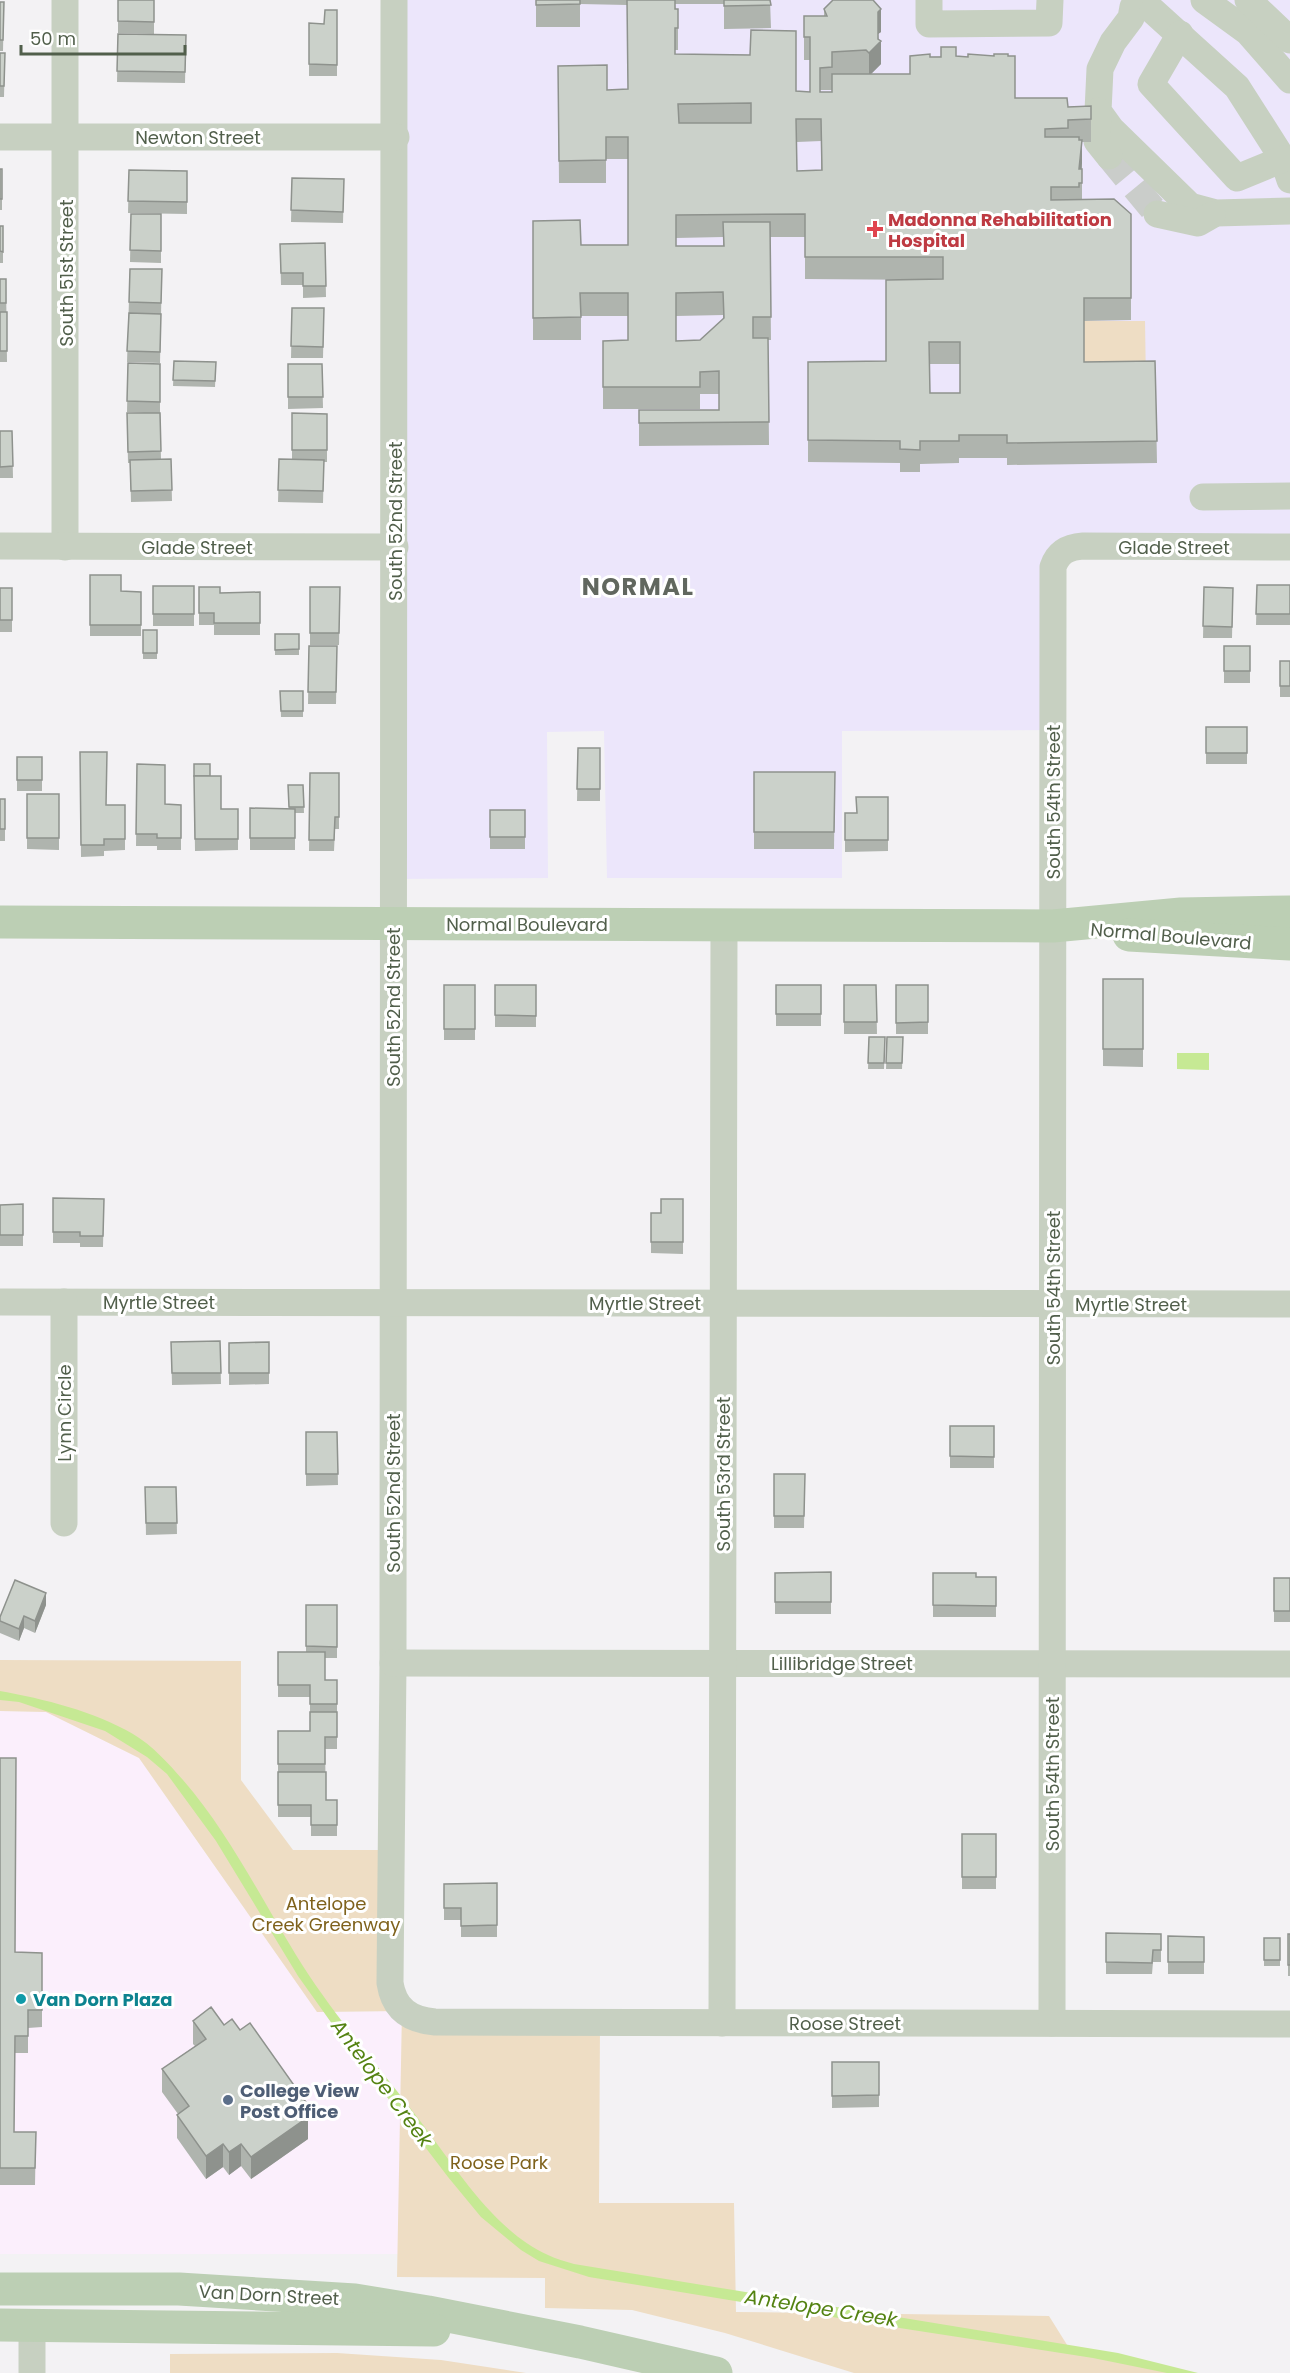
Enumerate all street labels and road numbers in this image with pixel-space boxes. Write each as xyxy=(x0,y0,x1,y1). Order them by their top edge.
street label: Newton Street xyxy=(135,125,261,150)
street label: South 51st Street xyxy=(54,199,79,347)
street label: South 52nd Street xyxy=(383,441,408,601)
street label: Glade Street xyxy=(141,535,253,560)
street label: Glade Street xyxy=(1118,535,1230,560)
street label: South 54th Street xyxy=(1041,725,1066,879)
street label: Normal Boulevard xyxy=(446,912,608,937)
street label: Normal Boulevard xyxy=(1089,917,1253,955)
street label: South 52nd Street xyxy=(381,927,406,1087)
street label: South 54th Street xyxy=(1041,1211,1066,1365)
street label: Myrtle Street xyxy=(103,1290,215,1315)
street label: Myrtle Street xyxy=(589,1291,701,1316)
street label: Myrtle Street xyxy=(1075,1292,1187,1317)
street label: Lynn Circle xyxy=(52,1364,77,1462)
street label: South 53rd Street xyxy=(711,1397,736,1551)
street label: South 52nd Street xyxy=(381,1413,406,1573)
street label: Lillibridge Street xyxy=(771,1651,913,1676)
street label: South 54th Street xyxy=(1040,1697,1065,1851)
street label: Roose Street xyxy=(789,2011,901,2036)
street label: Van Dorn Street xyxy=(198,2279,340,2311)

